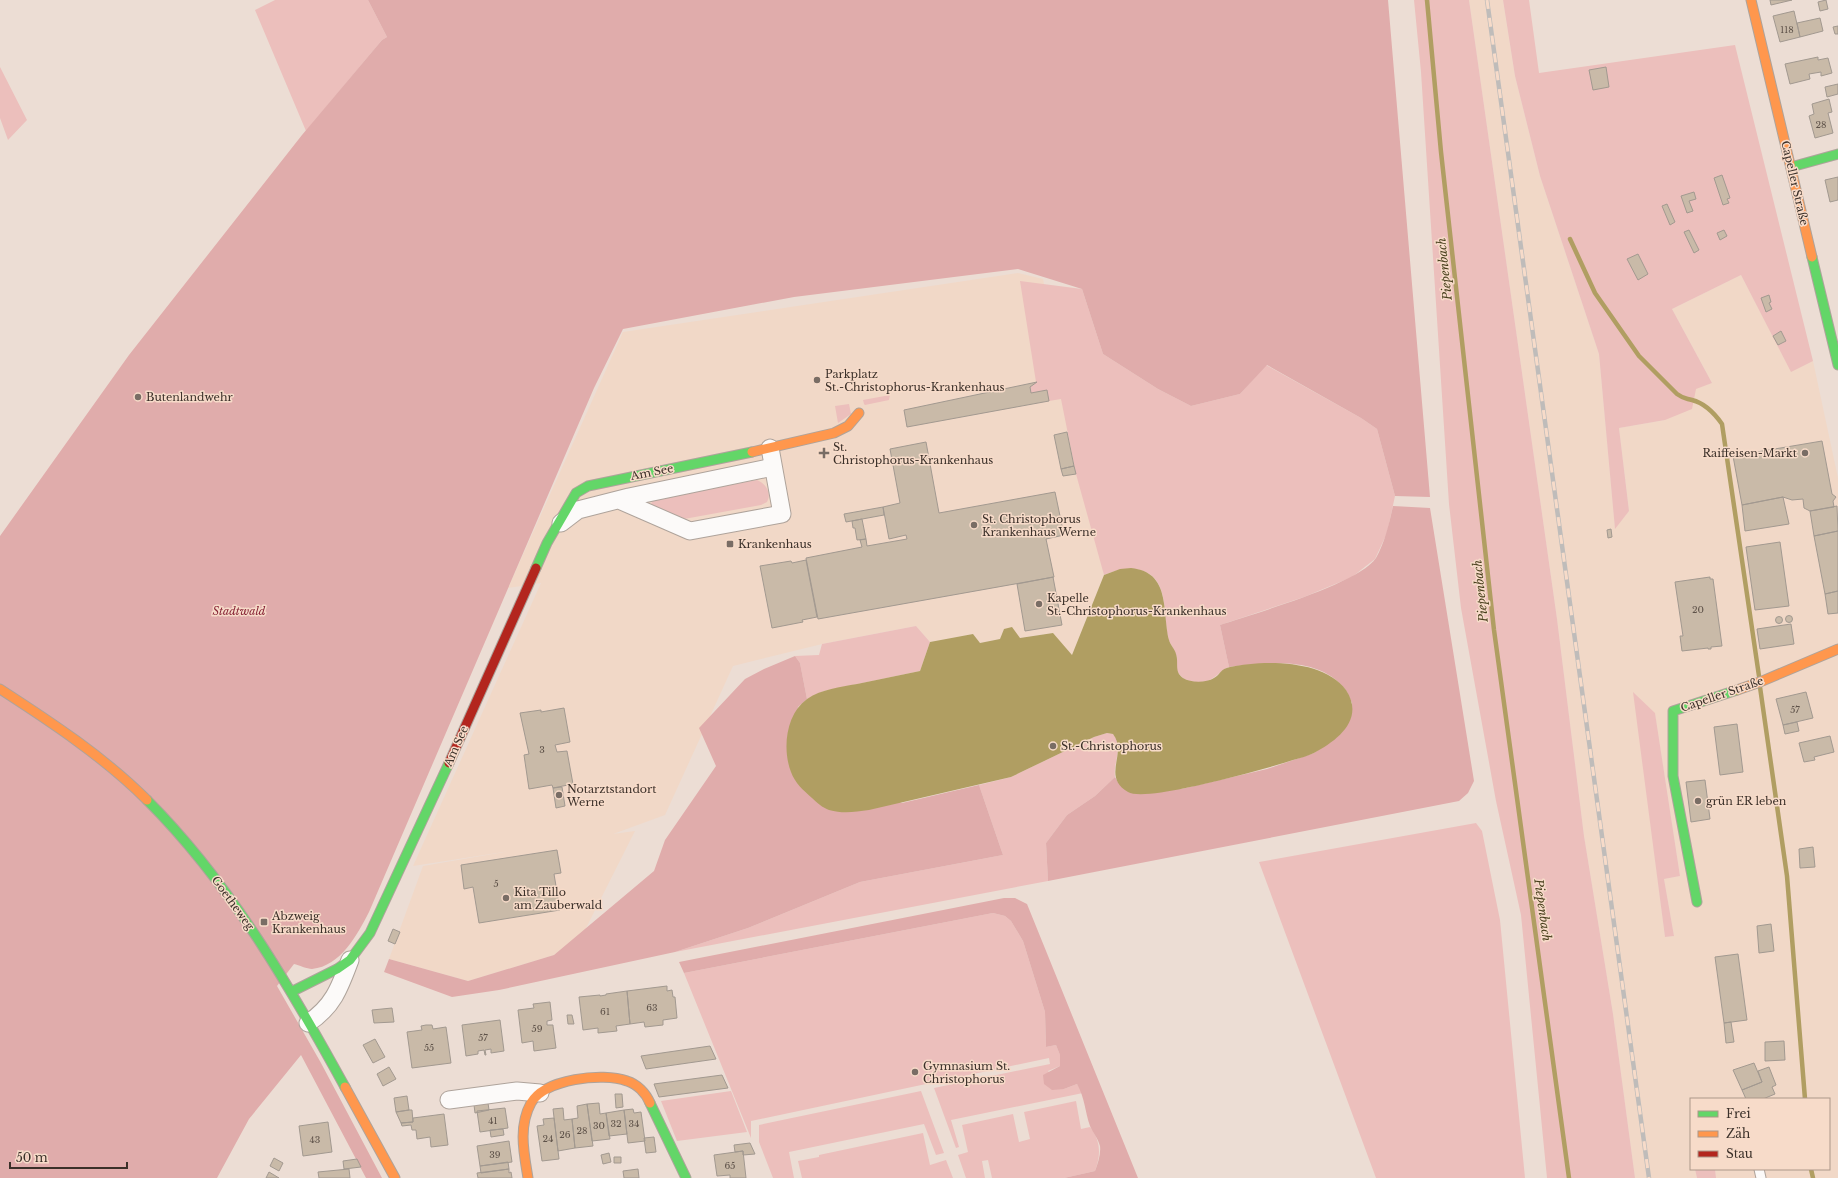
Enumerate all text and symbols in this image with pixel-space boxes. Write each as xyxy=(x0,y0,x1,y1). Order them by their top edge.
house number: 118 xyxy=(1780,24,1794,35)
house number: 28 xyxy=(1816,119,1827,130)
street label: Capeller Straße xyxy=(1778,139,1812,227)
water label: Piepenbach xyxy=(1433,237,1455,302)
place label: Parkplatz St.-Christophorus-Krankenhaus xyxy=(825,367,1005,394)
marker: Parkplatz St.-Christophorus-Krankenhaus xyxy=(812,375,822,385)
place label: Butenlandwehr xyxy=(146,390,233,404)
marker: Butenlandwehr xyxy=(133,392,143,402)
place label: St. Christophorus-Krankenhaus xyxy=(833,440,993,467)
place label: Raiffeisen-Markt xyxy=(1702,446,1798,460)
marker: St. Christophorus-Krankenhaus xyxy=(818,447,830,459)
marker: Raiffeisen-Markt xyxy=(1800,448,1810,458)
street label: Am See xyxy=(629,461,675,483)
place label: St. Christophorus Krankenhaus Werne xyxy=(982,512,1096,539)
marker: St. Christophorus Krankenhaus Werne xyxy=(969,520,979,530)
place label: Krankenhaus xyxy=(738,537,812,551)
marker: Krankenhaus xyxy=(725,539,735,549)
water label: Piepenbach xyxy=(1469,559,1491,624)
place label: Kapelle St.-Christophorus-Krankenhaus xyxy=(1047,591,1227,618)
marker: Kapelle St.-Christophorus-Krankenhaus xyxy=(1034,599,1044,609)
park label: Stadtwald xyxy=(213,604,266,618)
house number: 20 xyxy=(1692,604,1704,615)
street label: Capeller Straße xyxy=(1679,673,1765,715)
house number: 57 xyxy=(1790,704,1800,715)
street label: Am See xyxy=(440,723,471,769)
place label: St.-Christophorus xyxy=(1061,739,1162,753)
marker: St.-Christophorus xyxy=(1048,741,1058,751)
house number: 3 xyxy=(539,744,545,755)
place label: Notarztstandort Werne xyxy=(566,782,657,809)
marker: Notarztstandort Werne xyxy=(554,790,564,800)
place label: grün ER leben xyxy=(1706,794,1787,808)
marker: grün ER leben xyxy=(1693,796,1703,806)
street label: Goetheweg xyxy=(209,873,257,933)
water label: Piepenbach xyxy=(1531,877,1555,942)
house number: 5 xyxy=(493,878,499,889)
place label: Kita Tillo am Zauberwald xyxy=(514,885,603,912)
marker: Kita Tillo am Zauberwald xyxy=(501,893,511,903)
place label: Abzweig Krankenhaus xyxy=(271,909,346,936)
marker: Abzweig Krankenhaus xyxy=(259,917,269,927)
house number: 63 xyxy=(646,1002,658,1013)
house number: 61 xyxy=(600,1006,610,1017)
house number: 59 xyxy=(532,1023,543,1034)
house number: 57 xyxy=(478,1032,488,1043)
house number: 55 xyxy=(424,1042,434,1053)
place label: Gymnasium St. Christophorus xyxy=(923,1059,1010,1086)
marker: Gymnasium St. Christophorus xyxy=(910,1067,920,1077)
legend xyxy=(1690,1098,1830,1170)
text: Frei xyxy=(1726,1106,1751,1121)
house number: 41 xyxy=(488,1115,498,1126)
house number: 32 xyxy=(610,1118,622,1129)
house number: 34 xyxy=(629,1118,639,1129)
house number: 30 xyxy=(593,1120,605,1131)
house number: 28 xyxy=(577,1125,588,1136)
text: Zäh xyxy=(1726,1126,1750,1141)
house number: 26 xyxy=(559,1129,571,1140)
house number: 24 xyxy=(543,1133,553,1144)
house number: 43 xyxy=(310,1134,320,1145)
scale bar xyxy=(10,1144,127,1170)
text: Stau xyxy=(1726,1146,1753,1161)
house number: 39 xyxy=(489,1149,501,1160)
text: 50 m xyxy=(16,1150,48,1165)
house number: 65 xyxy=(725,1160,735,1171)

